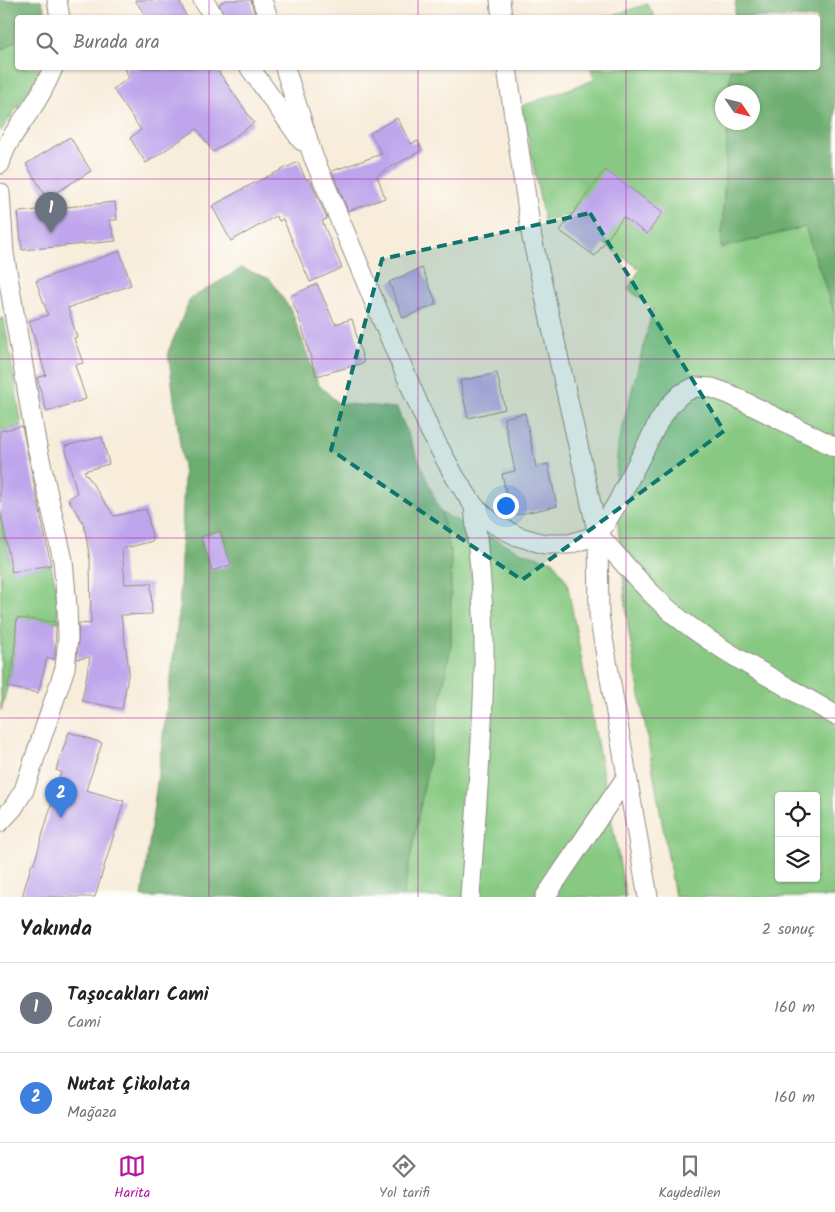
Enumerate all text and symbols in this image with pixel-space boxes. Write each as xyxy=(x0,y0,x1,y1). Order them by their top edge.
search box xyxy=(15,15,820,70)
text: Burada ara xyxy=(73,28,160,58)
icon: search xyxy=(33,29,61,57)
north arrow xyxy=(715,85,760,130)
pin: 1 xyxy=(35,192,67,233)
your location xyxy=(493,493,519,519)
pin: 2 xyxy=(45,777,77,818)
map controls xyxy=(775,792,820,882)
button: locate xyxy=(775,792,820,837)
button: layers xyxy=(775,837,820,882)
text: Yakında xyxy=(20,913,92,946)
text: 2 sonuç xyxy=(762,917,815,942)
text: Taşocakları Cami xyxy=(67,980,209,1010)
text: 1 xyxy=(34,995,38,1020)
text: 160 m xyxy=(774,995,815,1020)
text: Cami xyxy=(67,1010,101,1035)
text: Nutat Çikolata xyxy=(67,1070,190,1100)
text: 2 xyxy=(31,1085,41,1110)
text: 160 m xyxy=(774,1085,815,1110)
text: Mağaza xyxy=(67,1100,117,1125)
tab: Harita xyxy=(114,1152,150,1204)
tab: Yol tarifi xyxy=(379,1152,430,1204)
tab: Kaydedilen xyxy=(658,1152,721,1204)

